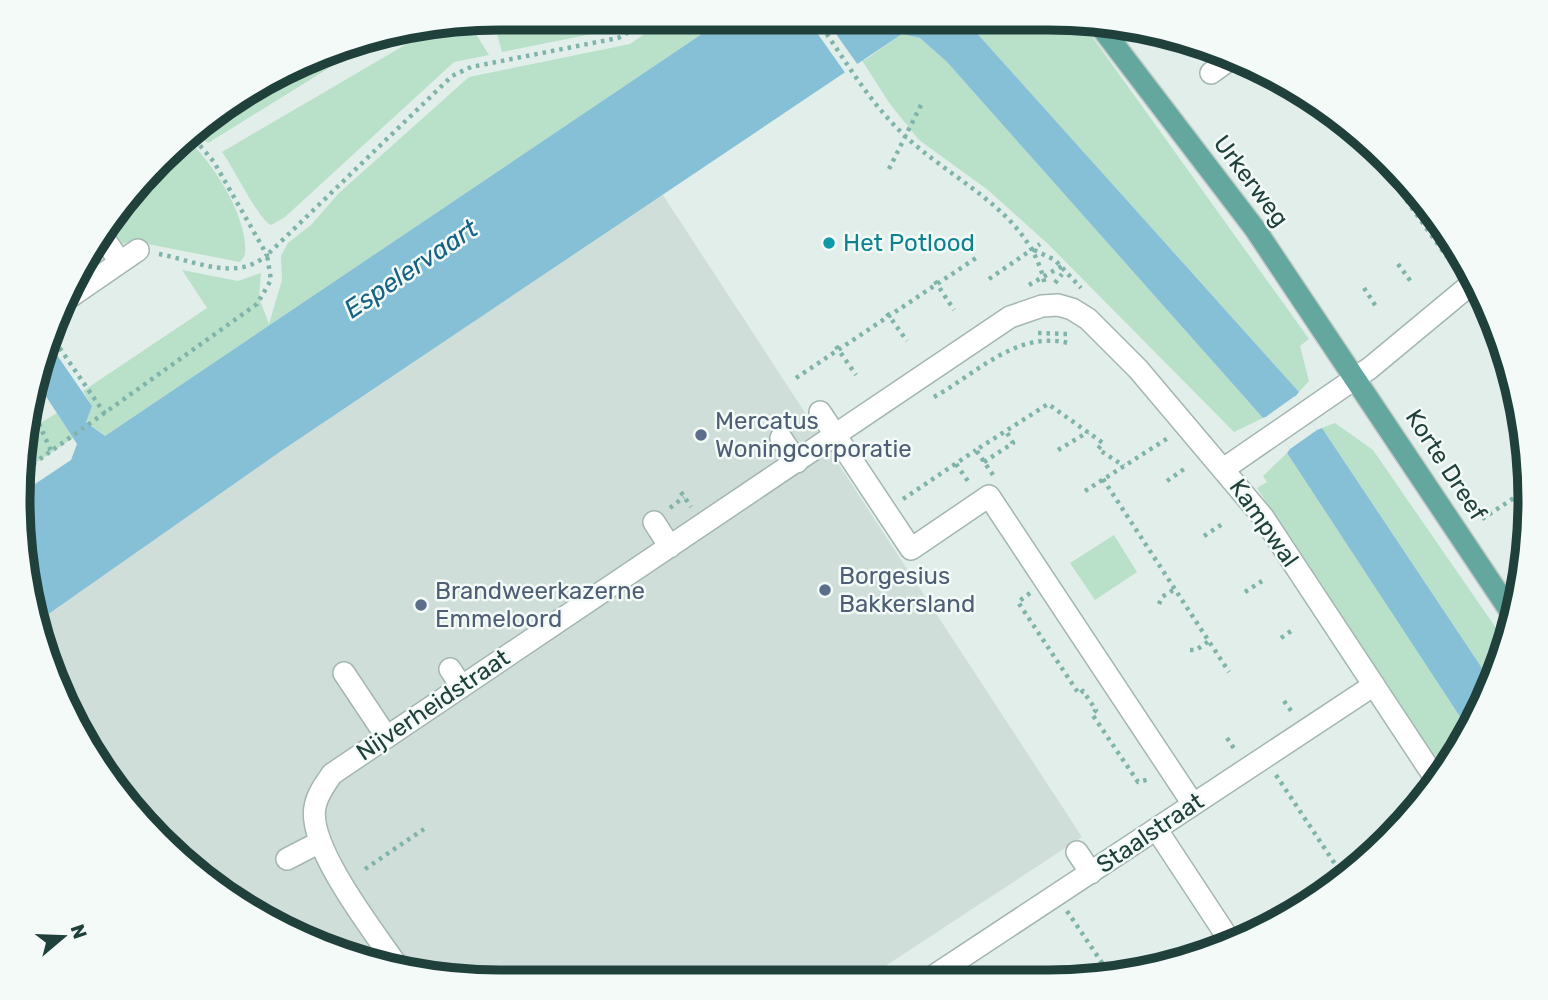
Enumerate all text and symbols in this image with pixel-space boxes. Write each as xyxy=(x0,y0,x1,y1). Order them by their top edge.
street label: Urkerweg xyxy=(1208,130,1294,232)
water label: Espelervaart xyxy=(338,212,485,325)
place label: Het Potlood xyxy=(843,229,975,257)
marker: Het Potlood xyxy=(821,235,837,251)
street label: Korte Dreef xyxy=(1400,404,1493,526)
place label: Mercatus Woningcorporatie xyxy=(715,407,912,463)
marker: Mercatus Woningcorporatie xyxy=(693,427,709,443)
street label: Kampwal xyxy=(1224,474,1304,572)
place label: Borgesius Bakkersland xyxy=(839,562,975,618)
place label: Brandweerkazerne Emmeloord xyxy=(435,577,645,633)
marker: Borgesius Bakkersland xyxy=(817,582,833,598)
marker: Brandweerkazerne Emmeloord xyxy=(413,597,429,613)
street label: Nijverheidstraat xyxy=(351,644,515,766)
street label: Staalstraat xyxy=(1091,787,1209,879)
north arrow xyxy=(28,902,98,972)
text: N xyxy=(66,921,92,942)

